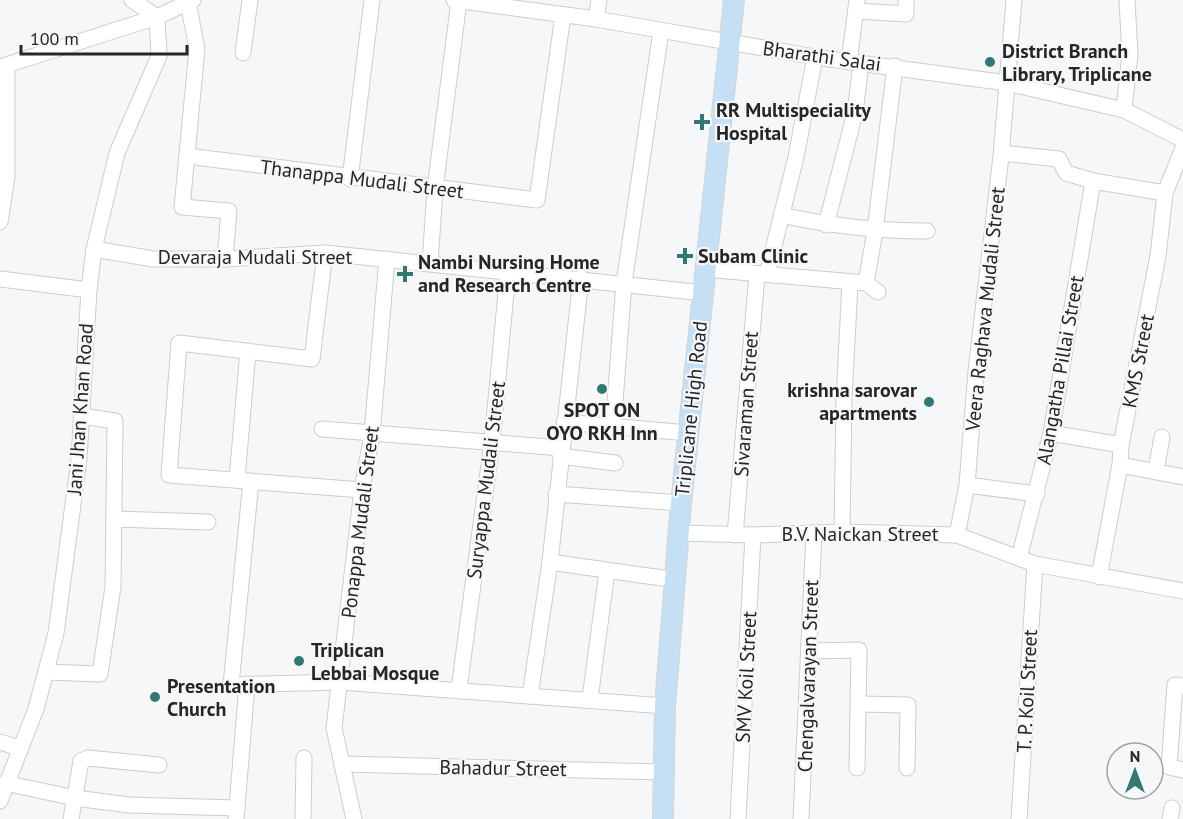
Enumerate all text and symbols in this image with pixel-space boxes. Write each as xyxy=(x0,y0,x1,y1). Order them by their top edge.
scale bar xyxy=(21,18,188,56)
text: 100 m xyxy=(30,27,79,50)
street label: Bharathi Salai xyxy=(761,35,883,77)
place label: District Branch Library, Triplicane xyxy=(1002,38,1152,87)
marker: District Branch Library, Triplicane xyxy=(983,55,997,69)
place label: RR Multispeciality Hospital xyxy=(716,97,871,146)
marker: RR Multispeciality Hospital xyxy=(693,113,711,131)
street label: Thanappa Mudali Street xyxy=(259,154,465,204)
street label: Veera Raghava Mudali Street xyxy=(959,185,1011,433)
place label: Subam Clinic xyxy=(698,243,809,269)
street label: Devaraja Mudali Street xyxy=(158,244,353,270)
marker: Subam Clinic xyxy=(676,247,694,265)
place label: Nambi Nursing Home and Research Centre xyxy=(418,249,600,298)
marker: Nambi Nursing Home and Research Centre xyxy=(396,265,414,283)
street label: Alangatha Pillai Street xyxy=(1031,273,1090,467)
street label: KMS Street xyxy=(1116,312,1160,410)
street label: Triplicane High Road xyxy=(669,320,713,498)
street label: Jani Jhan Khan Road xyxy=(61,322,99,497)
street label: Sivaraman Street xyxy=(728,330,764,478)
place label: krishna sarovar apartments xyxy=(787,377,917,426)
street label: Suryappa Mudali Street xyxy=(461,379,511,580)
marker: SPOT ON OYO RKH Inn xyxy=(595,382,609,396)
marker: krishna sarovar apartments xyxy=(922,395,936,409)
place label: SPOT ON OYO RKH Inn xyxy=(546,397,658,446)
street label: Ponappa Mudali Street xyxy=(335,424,385,620)
street label: B.V. Naickan Street xyxy=(782,521,939,547)
street label: Chengalvarayan Street xyxy=(792,579,824,773)
street label: SMV Koil Street xyxy=(730,610,762,744)
street label: T. P. Koil Street xyxy=(1011,629,1043,753)
place label: Triplican Lebbai Mosque xyxy=(311,637,439,686)
marker: Triplican Lebbai Mosque xyxy=(292,654,306,668)
place label: Presentation Church xyxy=(167,673,275,722)
marker: Presentation Church xyxy=(148,690,162,704)
north arrow xyxy=(1105,741,1165,801)
text: N xyxy=(1130,746,1140,766)
street label: Bahadur Street xyxy=(439,754,567,782)

